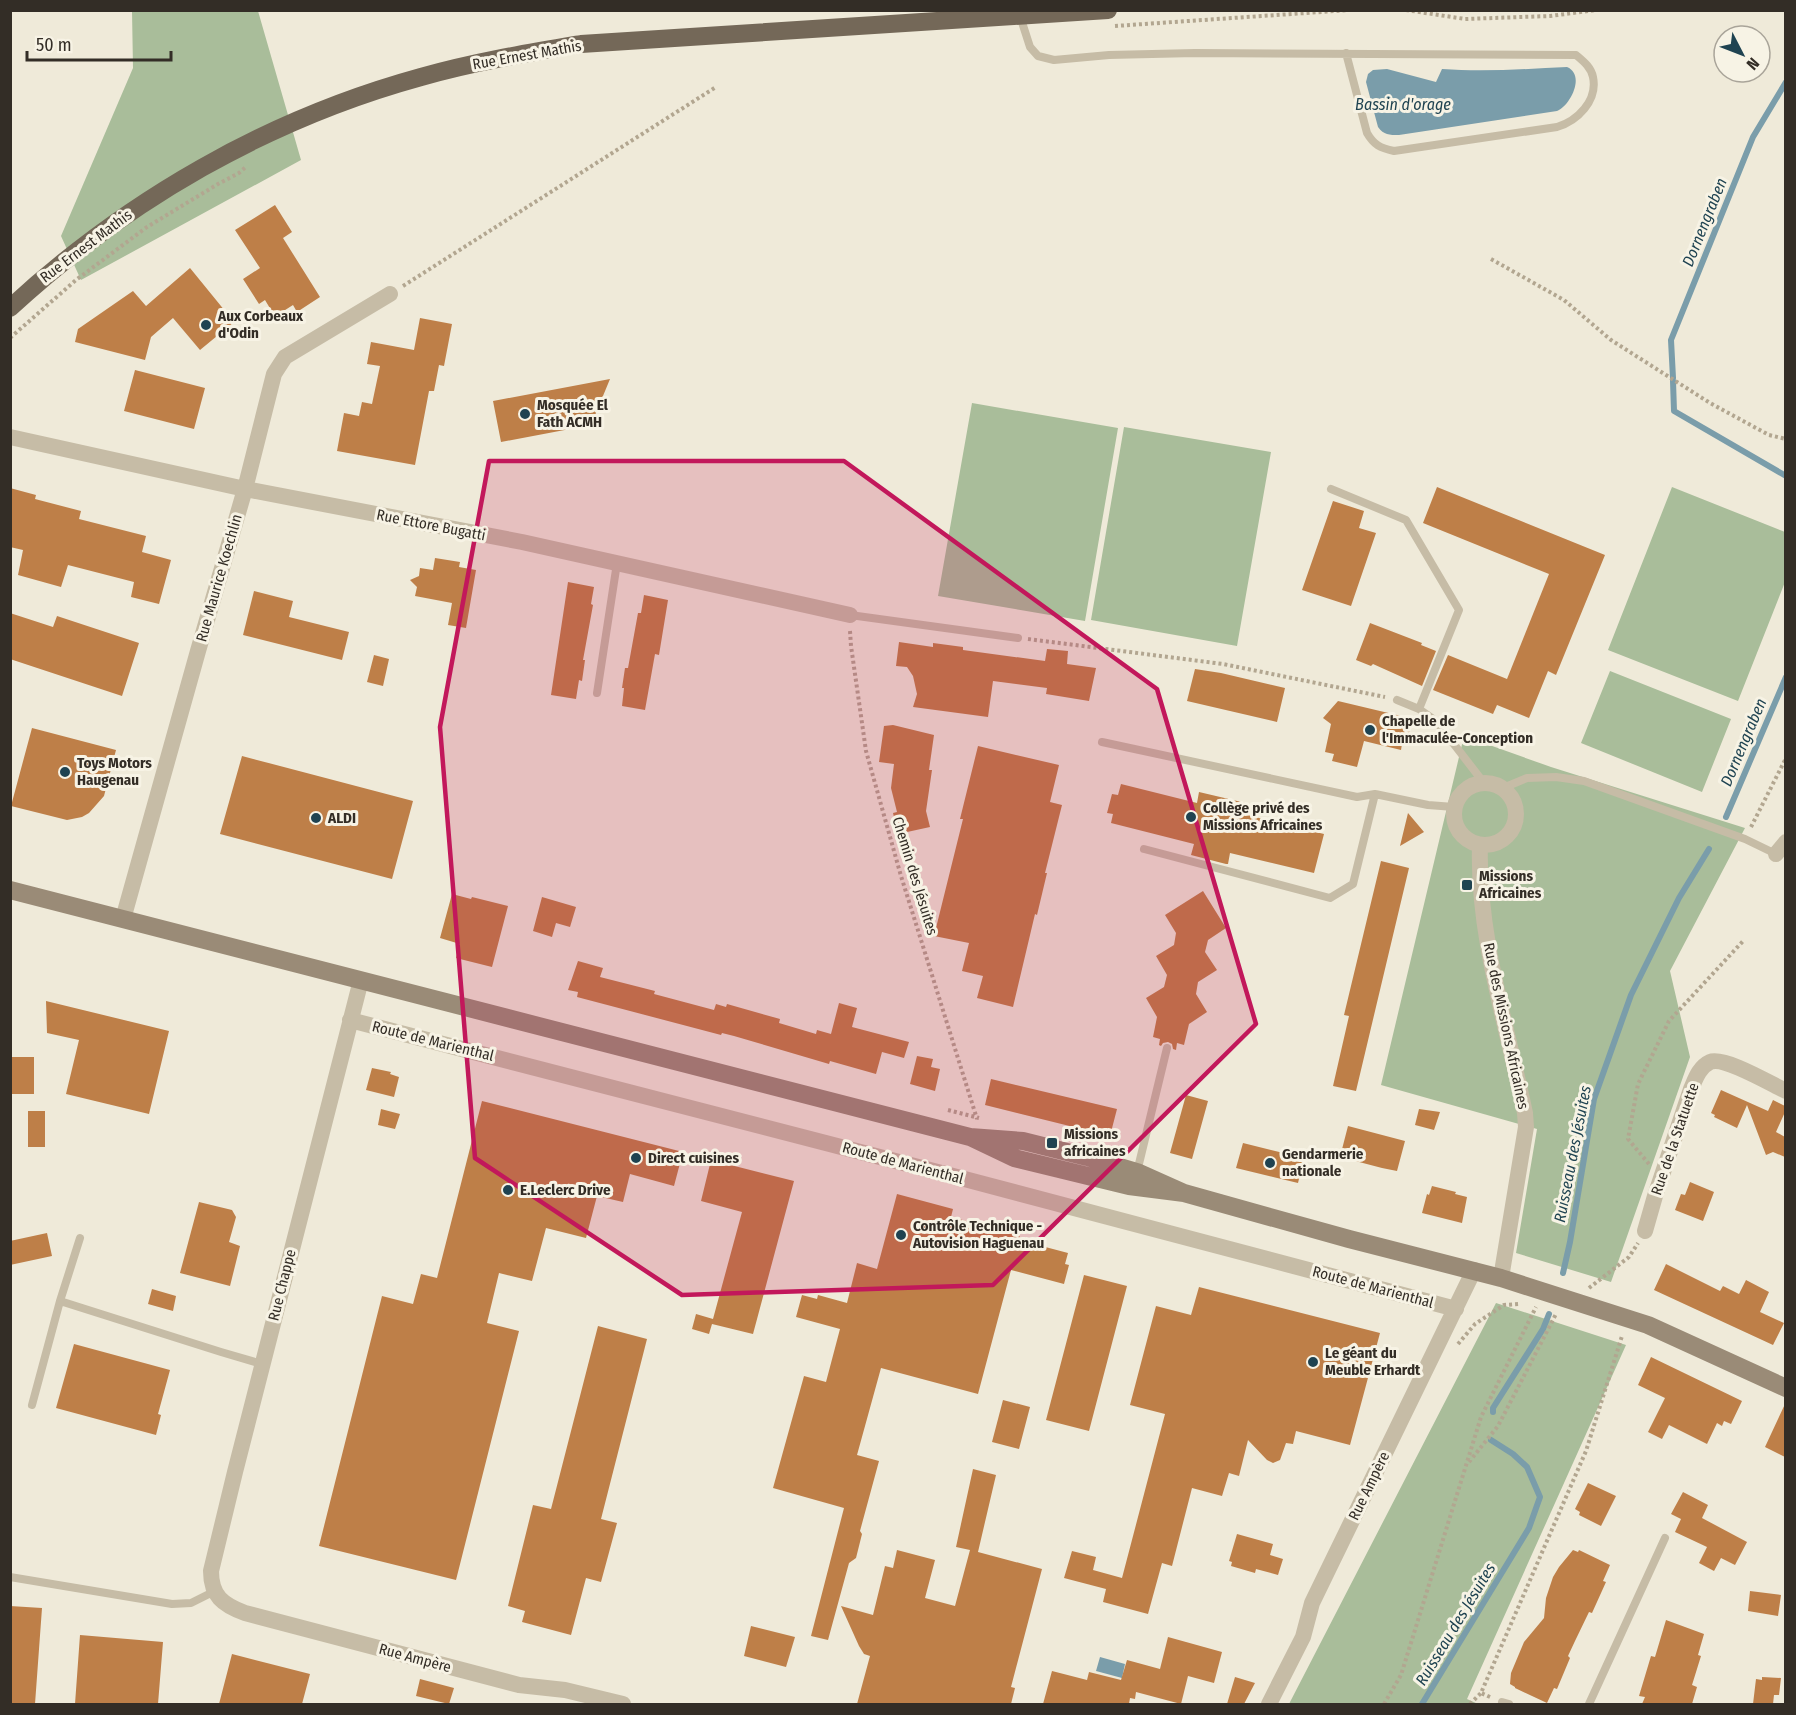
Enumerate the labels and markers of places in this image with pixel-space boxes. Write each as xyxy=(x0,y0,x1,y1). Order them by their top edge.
place label: Aux Corbeaux d'Odin xyxy=(217,307,304,342)
marker: Aux Corbeaux d'Odin xyxy=(199,318,213,332)
place label: Mosquée El Fath ACMH xyxy=(537,396,609,431)
marker: Mosquée El Fath ACMH xyxy=(518,407,532,421)
place label: Chapelle de l'Immaculée-Conception xyxy=(1382,712,1533,747)
marker: Chapelle de l'Immaculée-Conception xyxy=(1363,723,1377,737)
place label: Toys Motors Haugenau xyxy=(77,754,152,789)
marker: Toys Motors Haugenau xyxy=(58,765,72,779)
place label: Collège privé des Missions Africaines xyxy=(1203,799,1323,834)
place label: ALDI xyxy=(327,809,356,827)
marker: Collège privé des Missions Africaines xyxy=(1184,810,1198,824)
marker: ALDI xyxy=(309,811,323,825)
place label: Missions Africaines xyxy=(1478,867,1542,902)
marker: Missions Africaines xyxy=(1460,878,1474,892)
place label: Missions africaines xyxy=(1064,1125,1126,1160)
marker: Missions africaines xyxy=(1045,1136,1059,1150)
place label: Gendarmerie nationale xyxy=(1282,1145,1364,1180)
place label: Direct cuisines xyxy=(648,1149,739,1167)
marker: Direct cuisines xyxy=(629,1151,643,1165)
marker: Gendarmerie nationale xyxy=(1263,1156,1277,1170)
place label: E.Leclerc Drive xyxy=(520,1181,611,1199)
marker: E.Leclerc Drive xyxy=(501,1183,515,1197)
place label: Contrôle Technique - Autovision Haguenau xyxy=(912,1217,1044,1252)
marker: Contrôle Technique - Autovision Haguenau xyxy=(894,1228,908,1242)
place label: Le géant du Meuble Erhardt xyxy=(1325,1344,1421,1379)
marker: Le géant du Meuble Erhardt xyxy=(1306,1355,1320,1369)

